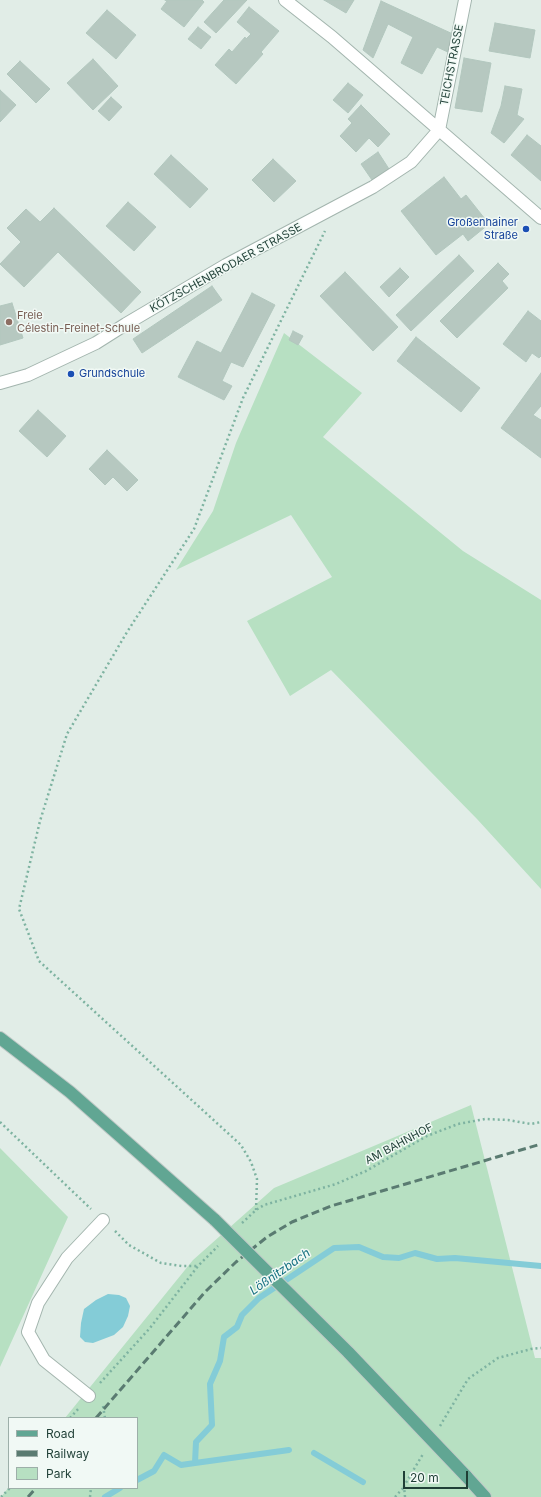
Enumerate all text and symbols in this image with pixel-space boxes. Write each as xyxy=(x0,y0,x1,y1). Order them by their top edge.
street label: TEICHSTRASSE xyxy=(438,23,466,107)
place label: Großenhainer Straße xyxy=(447,216,518,242)
street label: KÖTZSCHENBRODAER STRASSE xyxy=(148,221,304,315)
marker: Großenhainer Straße xyxy=(521,224,531,234)
place label: Freie Célestin-Freinet-Schule xyxy=(17,309,140,335)
marker: Freie Célestin-Freinet-Schule xyxy=(4,317,14,327)
place label: Grundschule xyxy=(79,367,145,381)
marker: Grundschule xyxy=(66,369,76,379)
street label: AM BAHNHOF xyxy=(363,1121,435,1167)
water label: Lößnitzbach xyxy=(247,1246,313,1298)
legend xyxy=(8,1417,138,1489)
text: Road xyxy=(46,1426,75,1441)
text: Railway xyxy=(46,1446,89,1461)
scale bar xyxy=(405,1463,470,1489)
text: Park xyxy=(46,1466,72,1481)
text: 20 m xyxy=(410,1470,439,1485)

